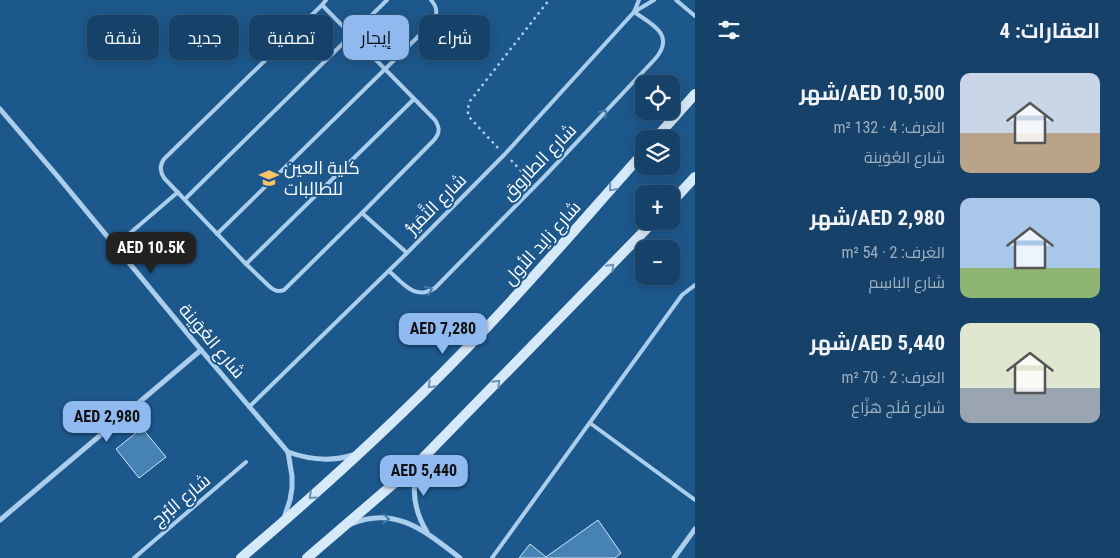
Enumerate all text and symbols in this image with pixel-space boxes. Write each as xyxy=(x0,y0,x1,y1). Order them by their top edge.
chip: شقة xyxy=(87,15,159,60)
chip: جديد xyxy=(169,15,239,60)
chip: تصفية xyxy=(249,15,333,60)
chip: إيجار xyxy=(343,15,409,60)
chip: شراء xyxy=(419,15,490,60)
icon: filters xyxy=(715,16,743,44)
text: العقارات: 4 xyxy=(1000,19,1100,43)
map controls xyxy=(635,75,680,285)
button: locate xyxy=(635,75,680,120)
text: AED 10,500/شهر xyxy=(799,81,945,105)
icon: home xyxy=(1000,93,1060,153)
one-way arrow xyxy=(598,110,607,119)
text: الغرف: 4 · 132 m² xyxy=(834,118,945,137)
street label: شارع الطاروق xyxy=(497,119,582,205)
button: layers xyxy=(635,130,680,175)
text: شارع العُوَينة xyxy=(864,148,945,167)
place label: كلية العين للطالبات xyxy=(284,157,360,199)
school or university icon: كلية العين للطالبات xyxy=(258,167,280,189)
street label: شارع التَّمَيُّز xyxy=(399,168,472,240)
one-way arrow xyxy=(608,183,617,192)
button: + xyxy=(635,185,680,230)
street label: شارع زايد الأول xyxy=(499,196,586,290)
text: AED 2,980/شهر xyxy=(810,206,945,230)
icon: home xyxy=(1000,218,1060,278)
pin: AED 10.5K xyxy=(94,232,208,274)
text: AED 10.5K xyxy=(117,238,185,257)
button: − xyxy=(635,240,680,285)
text: الغرف: 2 · 54 m² xyxy=(841,243,945,262)
one-way arrow xyxy=(605,263,614,272)
text: شارع الباسِم xyxy=(868,273,945,292)
one-way arrow xyxy=(424,285,433,296)
street label: شارع العُوَينة xyxy=(174,299,250,384)
pin: AED 7,280 xyxy=(386,312,500,355)
text: AED 7,280 xyxy=(410,319,476,338)
text: AED 5,440/شهر xyxy=(810,331,945,355)
icon: home xyxy=(1000,343,1060,403)
text: الغرف: 2 · 70 m² xyxy=(841,368,945,387)
one-way arrow xyxy=(427,379,436,388)
one-way arrow xyxy=(491,379,500,388)
text: شارع فَلَج هَزَّاع xyxy=(851,398,945,417)
pin: AED 2,980 xyxy=(50,400,164,443)
text: AED 2,980 xyxy=(74,407,140,426)
pin: AED 5,440 xyxy=(367,454,481,497)
text: AED 5,440 xyxy=(391,461,457,480)
street label: شارع البُرج xyxy=(147,469,215,532)
one-way arrow xyxy=(308,490,317,499)
one-way arrow xyxy=(383,513,391,524)

